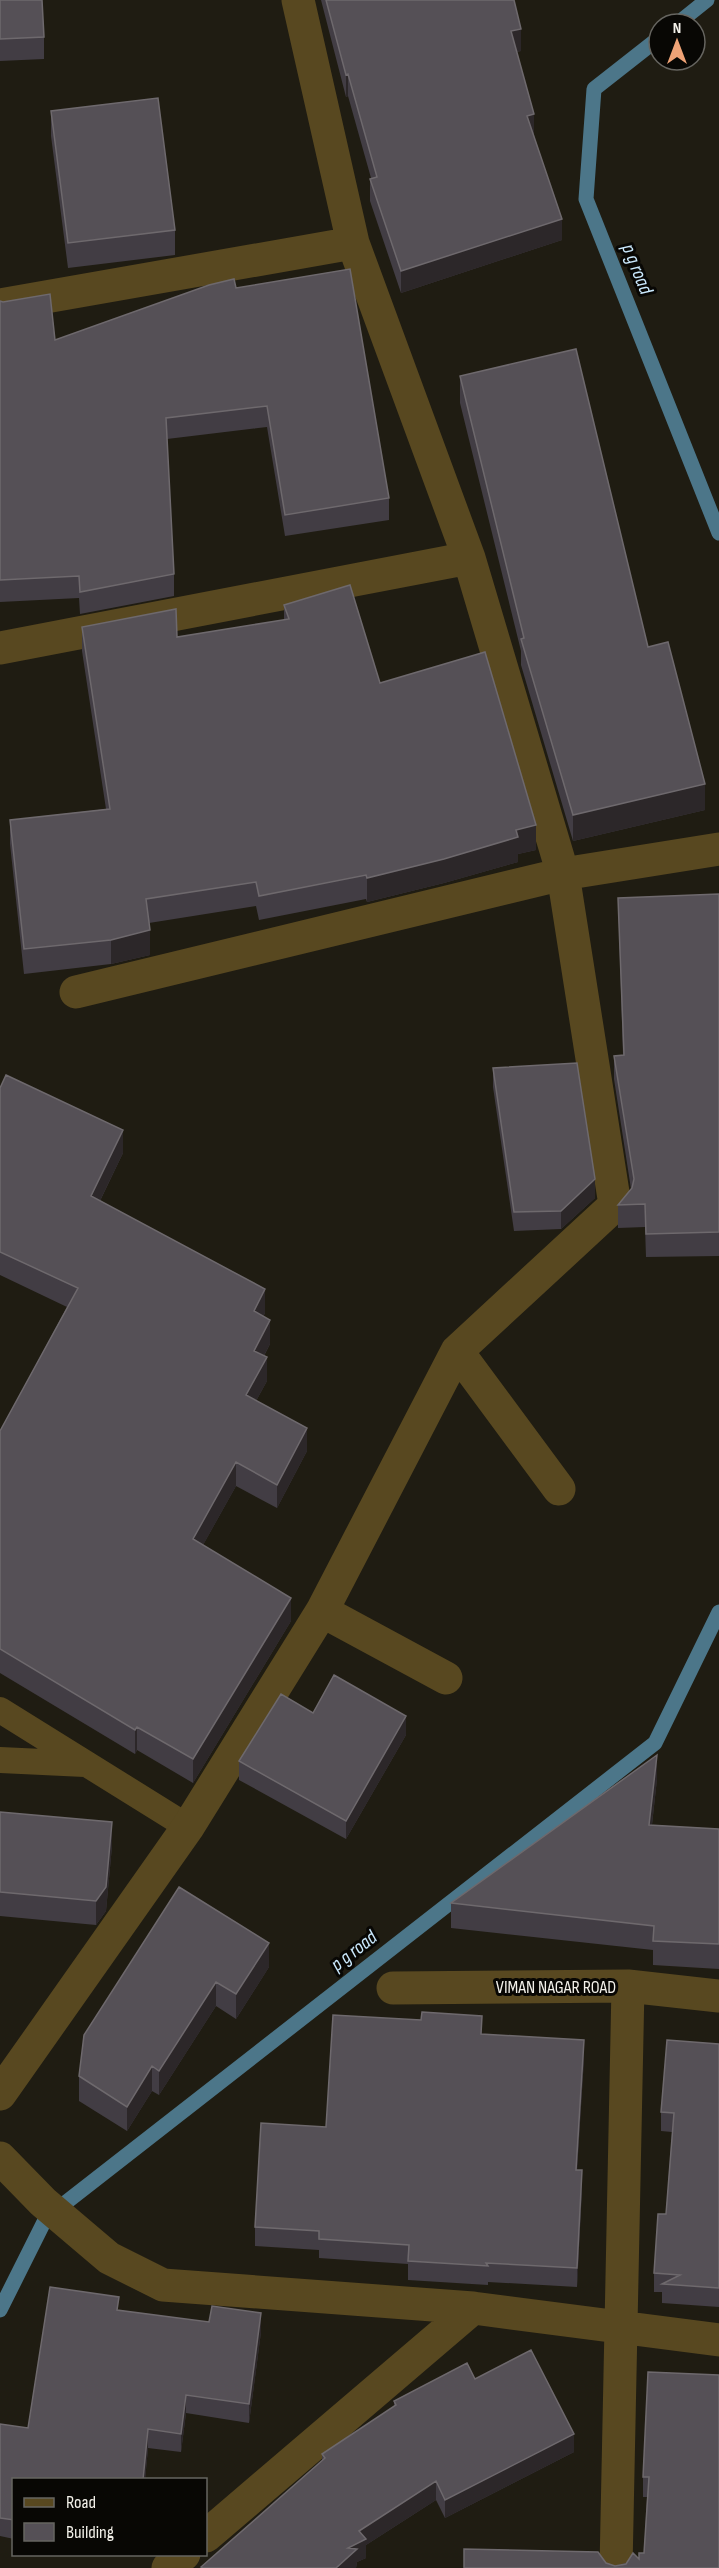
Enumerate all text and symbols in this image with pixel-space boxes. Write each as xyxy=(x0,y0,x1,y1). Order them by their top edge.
north arrow xyxy=(647,12,707,72)
text: N xyxy=(673,19,681,38)
water label: p g road xyxy=(616,239,658,298)
water label: p g road xyxy=(325,1925,383,1977)
street label: VIMAN NAGAR ROAD xyxy=(496,1977,616,1998)
legend xyxy=(12,2478,207,2556)
text: Road xyxy=(66,2492,96,2513)
text: Building xyxy=(66,2522,114,2543)

